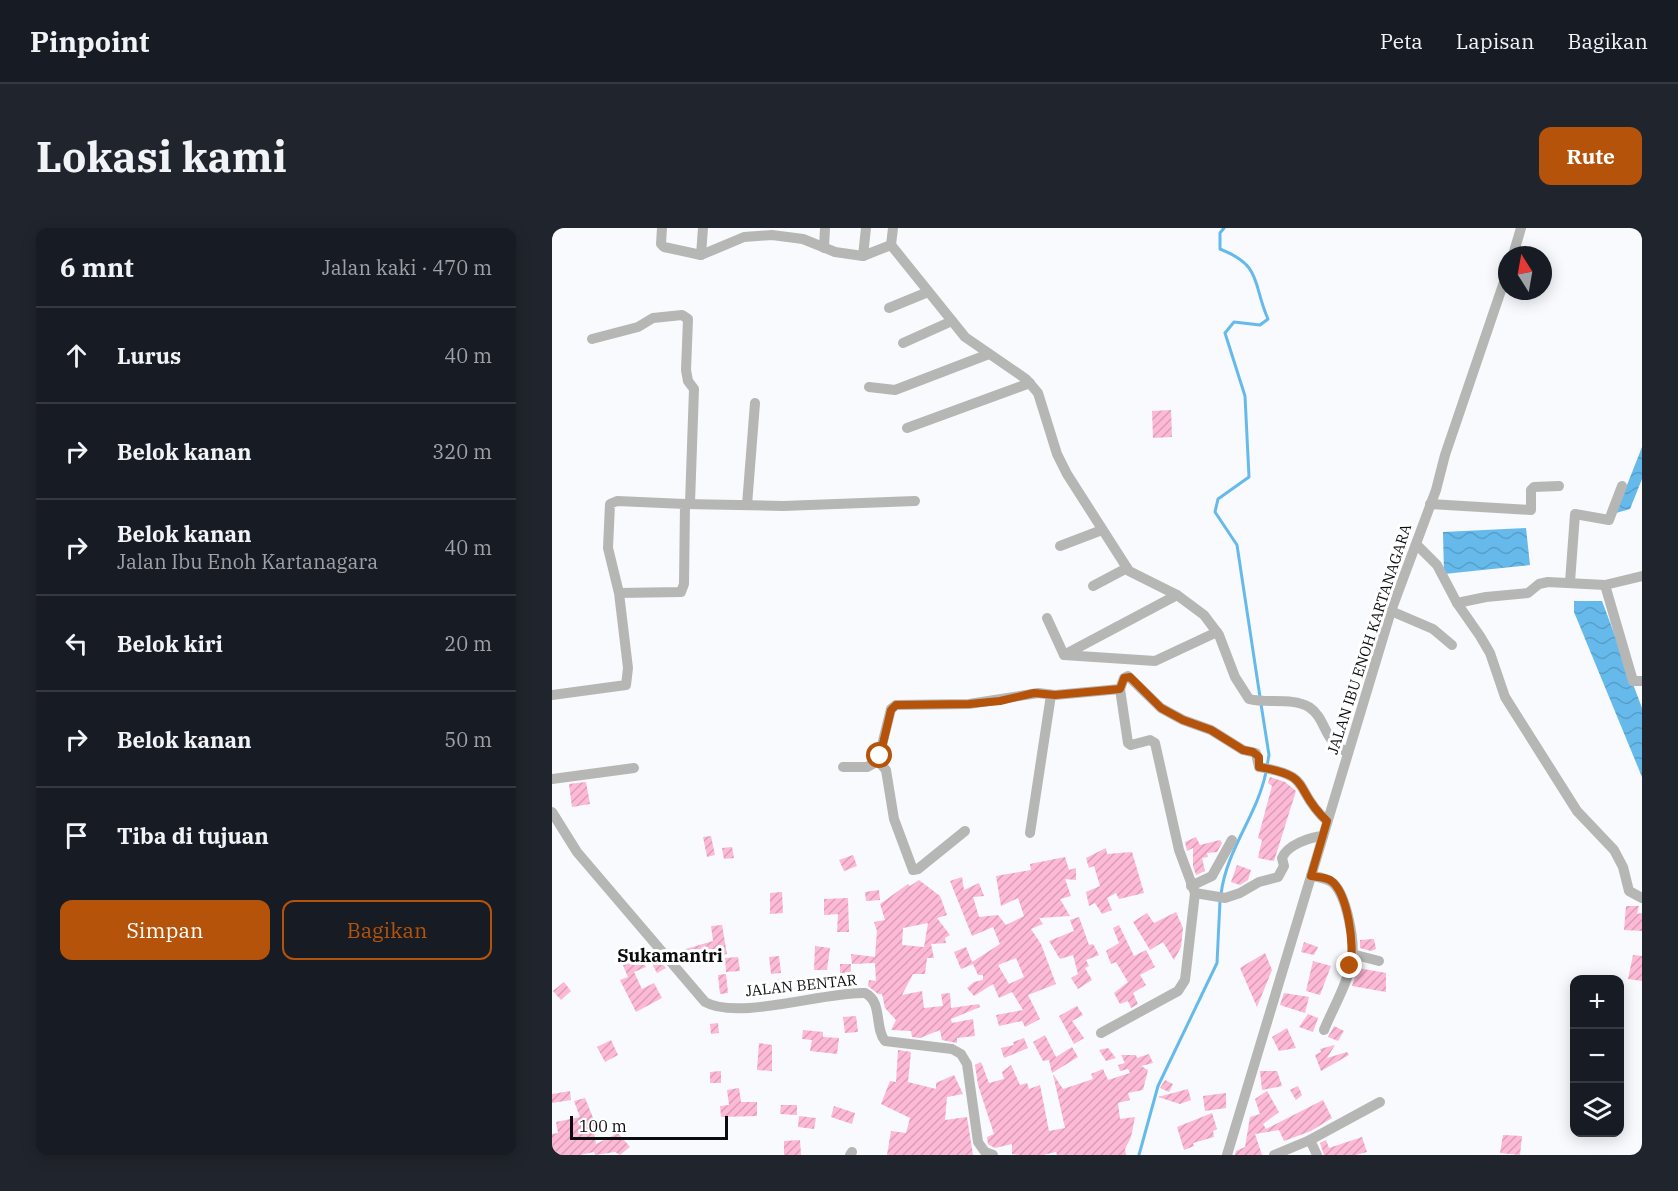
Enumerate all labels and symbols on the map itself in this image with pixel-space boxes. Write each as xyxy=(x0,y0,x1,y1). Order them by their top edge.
north arrow xyxy=(1498,246,1552,300)
street label: JALAN IBU ENOH KARTANAGARA xyxy=(1323,521,1416,757)
route start xyxy=(866,742,892,768)
district label: Sukamantri xyxy=(617,944,723,967)
route end xyxy=(1336,952,1362,978)
street label: JALAN BENTAR xyxy=(744,970,858,1000)
scale bar xyxy=(570,1113,728,1140)

